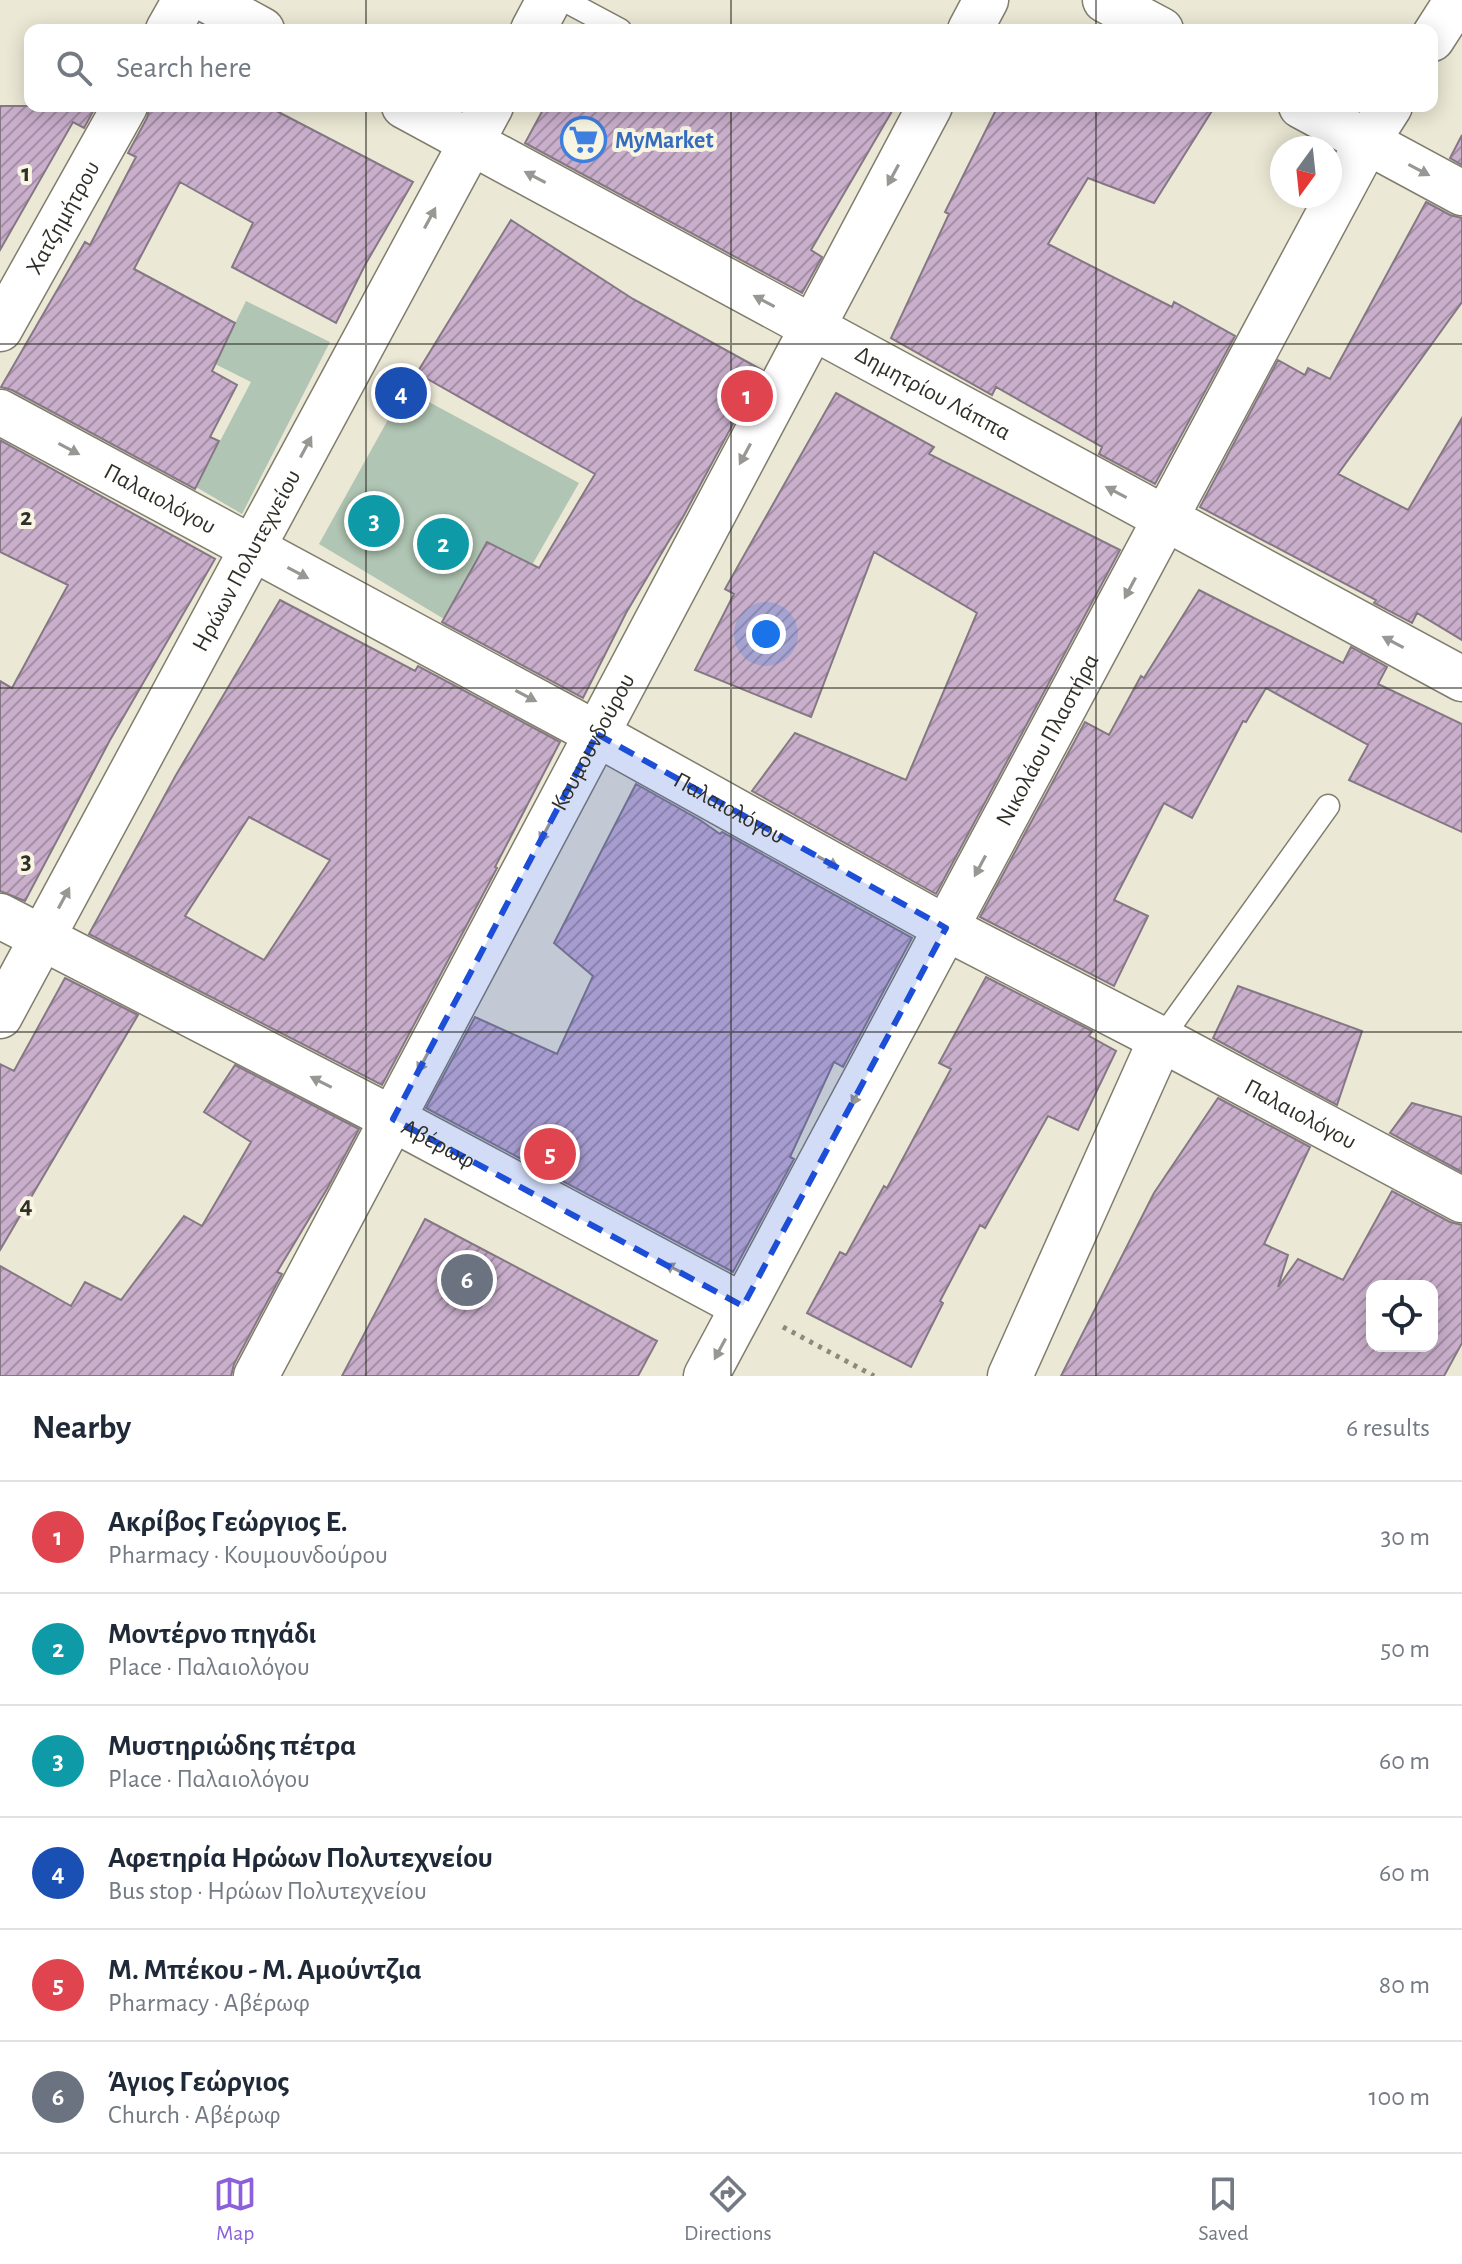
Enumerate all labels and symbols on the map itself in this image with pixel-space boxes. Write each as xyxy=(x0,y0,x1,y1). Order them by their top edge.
supermarket icon: MyMarket xyxy=(560,116,608,164)
place label: MyMarket xyxy=(615,129,714,153)
north arrow xyxy=(1270,136,1342,208)
street label: Χατζημήτρου xyxy=(22,157,105,279)
text: 1 xyxy=(21,160,31,186)
one-way arrow xyxy=(1408,162,1430,176)
one-way arrow xyxy=(887,164,901,186)
one-way arrow xyxy=(524,170,547,184)
one-way arrow xyxy=(424,207,437,230)
one-way arrow xyxy=(753,294,775,308)
street label: Δημητρίου Λάππα xyxy=(851,342,1015,445)
pin: 4 xyxy=(375,363,427,423)
pin: 1 xyxy=(721,366,773,426)
one-way arrow xyxy=(300,435,313,458)
one-way arrow xyxy=(57,443,80,456)
one-way arrow xyxy=(739,443,753,465)
street label: Παλαιολόγου xyxy=(100,459,220,539)
street label: Ηρώων Πολυτεχνείου xyxy=(188,466,306,655)
one-way arrow xyxy=(1104,485,1127,498)
pin: 3 xyxy=(348,491,400,551)
text: 2 xyxy=(20,504,32,530)
pin: 2 xyxy=(417,514,469,574)
one-way arrow xyxy=(286,566,309,579)
one-way arrow xyxy=(1123,577,1137,599)
your location xyxy=(746,614,786,654)
one-way arrow xyxy=(1382,635,1405,649)
street label: Νικολάου Πλαστήρα xyxy=(992,650,1104,830)
street label: Κουμουνδούρου xyxy=(547,670,640,815)
one-way arrow xyxy=(515,689,538,703)
street label: Παλαιολόγου xyxy=(669,768,789,849)
one-way arrow xyxy=(538,821,551,844)
text: 3 xyxy=(20,848,32,874)
one-way arrow xyxy=(816,855,839,869)
one-way arrow xyxy=(973,855,987,877)
one-way arrow xyxy=(57,887,71,909)
one-way arrow xyxy=(416,1051,430,1073)
one-way arrow xyxy=(310,1075,333,1088)
street label: Παλαιολόγου xyxy=(1240,1075,1360,1154)
one-way arrow xyxy=(850,1084,864,1106)
street label: Αβέρωφ xyxy=(397,1115,479,1174)
pin: 5 xyxy=(524,1124,576,1184)
text: 4 xyxy=(19,1192,33,1218)
pin: 6 xyxy=(441,1250,493,1310)
one-way arrow xyxy=(663,1262,686,1276)
one-way arrow xyxy=(714,1338,728,1360)

